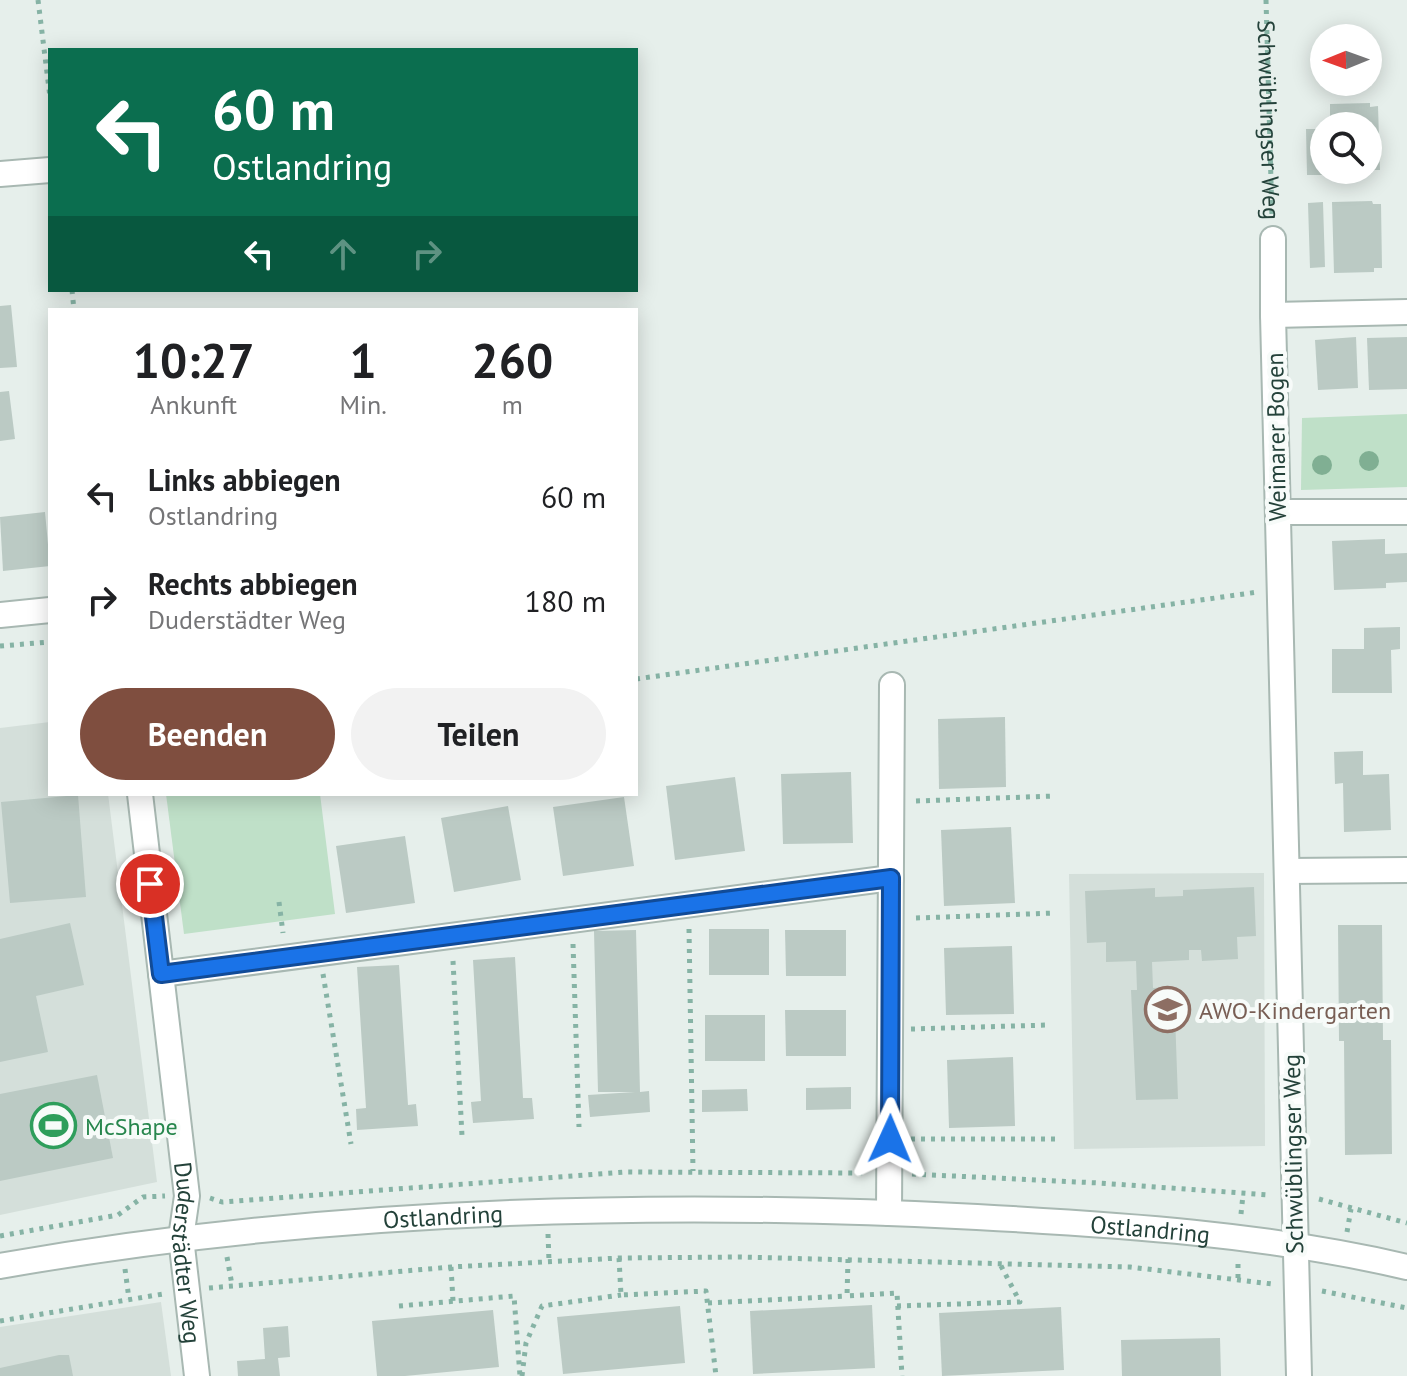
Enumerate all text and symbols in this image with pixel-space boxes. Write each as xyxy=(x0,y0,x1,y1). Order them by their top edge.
street label: Schwüblingser Weg xyxy=(1251,20,1288,220)
north arrow xyxy=(1310,24,1382,96)
map controls xyxy=(1310,24,1382,184)
text: 60 m xyxy=(212,73,335,145)
icon: left xyxy=(80,80,184,184)
button: search xyxy=(1310,112,1382,184)
text: Ostlandring xyxy=(212,143,392,190)
icon: left xyxy=(237,232,281,276)
icon: ahead xyxy=(321,232,365,276)
icon: right xyxy=(405,232,449,276)
text: 10:27 xyxy=(133,329,255,391)
text: 1 xyxy=(349,329,377,391)
text: 260 xyxy=(472,329,553,391)
street label: Weimarer Bogen xyxy=(1259,352,1293,522)
text: Ankunft xyxy=(150,388,237,421)
text: Min. xyxy=(339,388,387,421)
text: m xyxy=(502,388,523,421)
text: Links abbiegen xyxy=(148,460,341,499)
icon: left xyxy=(80,474,124,518)
text: 60 m xyxy=(541,477,606,516)
text: Ostlandring xyxy=(148,499,278,532)
text: Rechts abbiegen xyxy=(148,564,358,603)
icon: right xyxy=(80,578,124,622)
text: 180 m xyxy=(525,581,606,620)
text: Duderstädter Weg xyxy=(148,603,346,636)
button: Beenden xyxy=(80,688,335,780)
button: Teilen xyxy=(351,688,606,780)
pin xyxy=(116,850,184,918)
icon: arrive xyxy=(128,862,172,906)
school or university icon: AWO-Kindergarten xyxy=(1144,986,1192,1034)
place label: AWO-Kindergarten xyxy=(1199,995,1391,1026)
street label: Schwüblingser Weg xyxy=(1276,1054,1310,1254)
position arrow xyxy=(848,1097,932,1181)
sports icon: McShape xyxy=(30,1102,78,1150)
place label: McShape xyxy=(85,1111,178,1142)
street label: Duderstädter Weg xyxy=(165,1160,209,1345)
street label: Ostlandring xyxy=(382,1198,504,1235)
street label: Ostlandring xyxy=(1089,1208,1212,1250)

